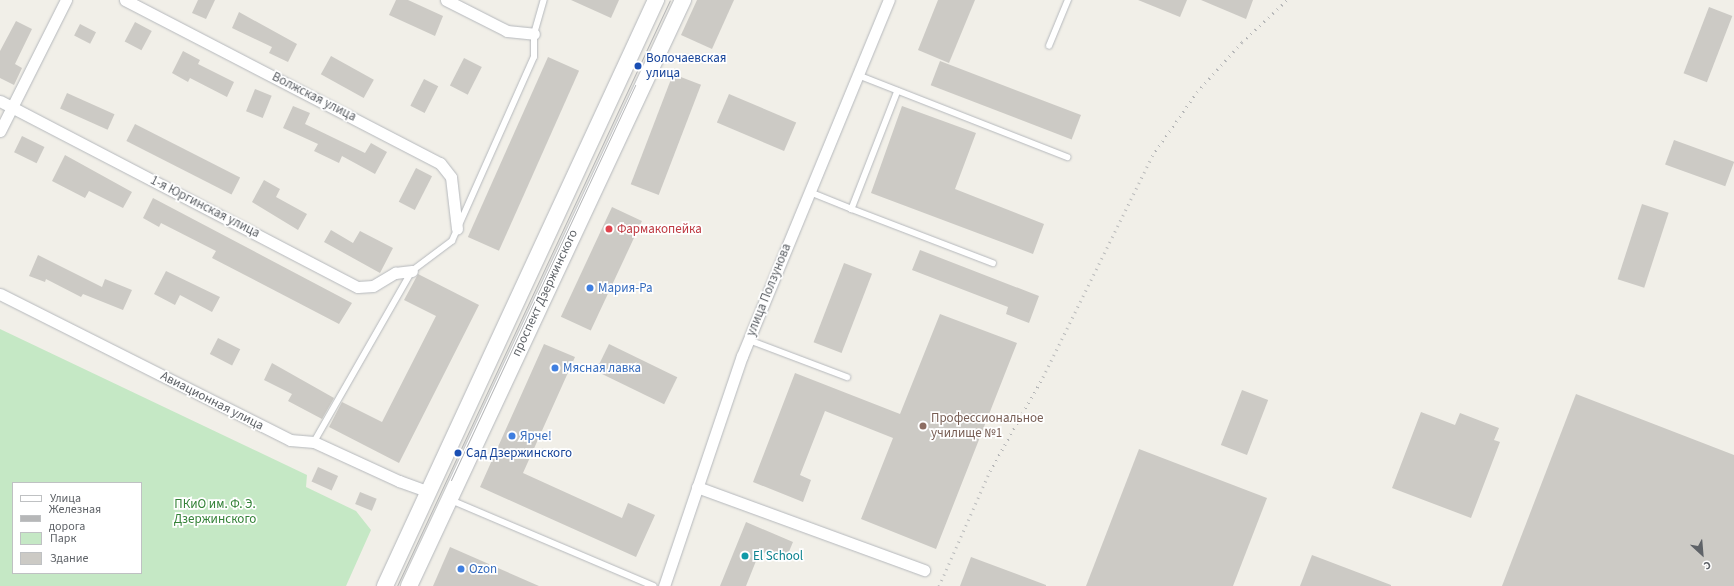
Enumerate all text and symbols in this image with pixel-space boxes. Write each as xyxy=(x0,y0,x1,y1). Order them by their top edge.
place label: Волочаевская улица xyxy=(646,51,726,82)
marker: Волочаевская улица xyxy=(633,61,643,71)
street label: Волжская улица xyxy=(269,69,359,125)
street label: 1-я Юргинская улица xyxy=(148,173,262,241)
place label: Фармакопейка xyxy=(617,221,702,237)
marker: Фармакопейка xyxy=(604,224,614,234)
street label: проспект Дзержинского xyxy=(509,227,581,359)
street label: улица Ползунова xyxy=(743,241,795,339)
place label: Мария-Ра xyxy=(598,280,653,296)
marker: Мария-Ра xyxy=(585,283,595,293)
place label: Мясная лавка xyxy=(563,360,641,376)
marker: Мясная лавка xyxy=(550,363,560,373)
street label: Авиационная улица xyxy=(158,368,266,434)
place label: Профессиональное училище №1 xyxy=(931,411,1044,442)
marker: Профессиональное училище №1 xyxy=(918,421,928,431)
place label: Ярче! xyxy=(520,428,552,444)
marker: Ярче! xyxy=(507,431,517,441)
place label: Сад Дзержинского xyxy=(466,445,572,461)
marker: Сад Дзержинского xyxy=(453,448,463,458)
legend xyxy=(12,482,142,574)
text: Улица xyxy=(50,490,81,507)
park label: ПКиО им. Ф. Э. Дзержинского xyxy=(174,497,256,528)
text: Железная дорога xyxy=(49,501,101,535)
text: Парк xyxy=(50,530,76,547)
north arrow xyxy=(1682,534,1722,574)
place label: El School xyxy=(753,548,803,564)
text: Здание xyxy=(50,550,89,567)
marker: El School xyxy=(740,551,750,561)
text: С xyxy=(1701,557,1714,573)
place label: Ozon xyxy=(469,561,497,577)
marker: Ozon xyxy=(456,564,466,574)

